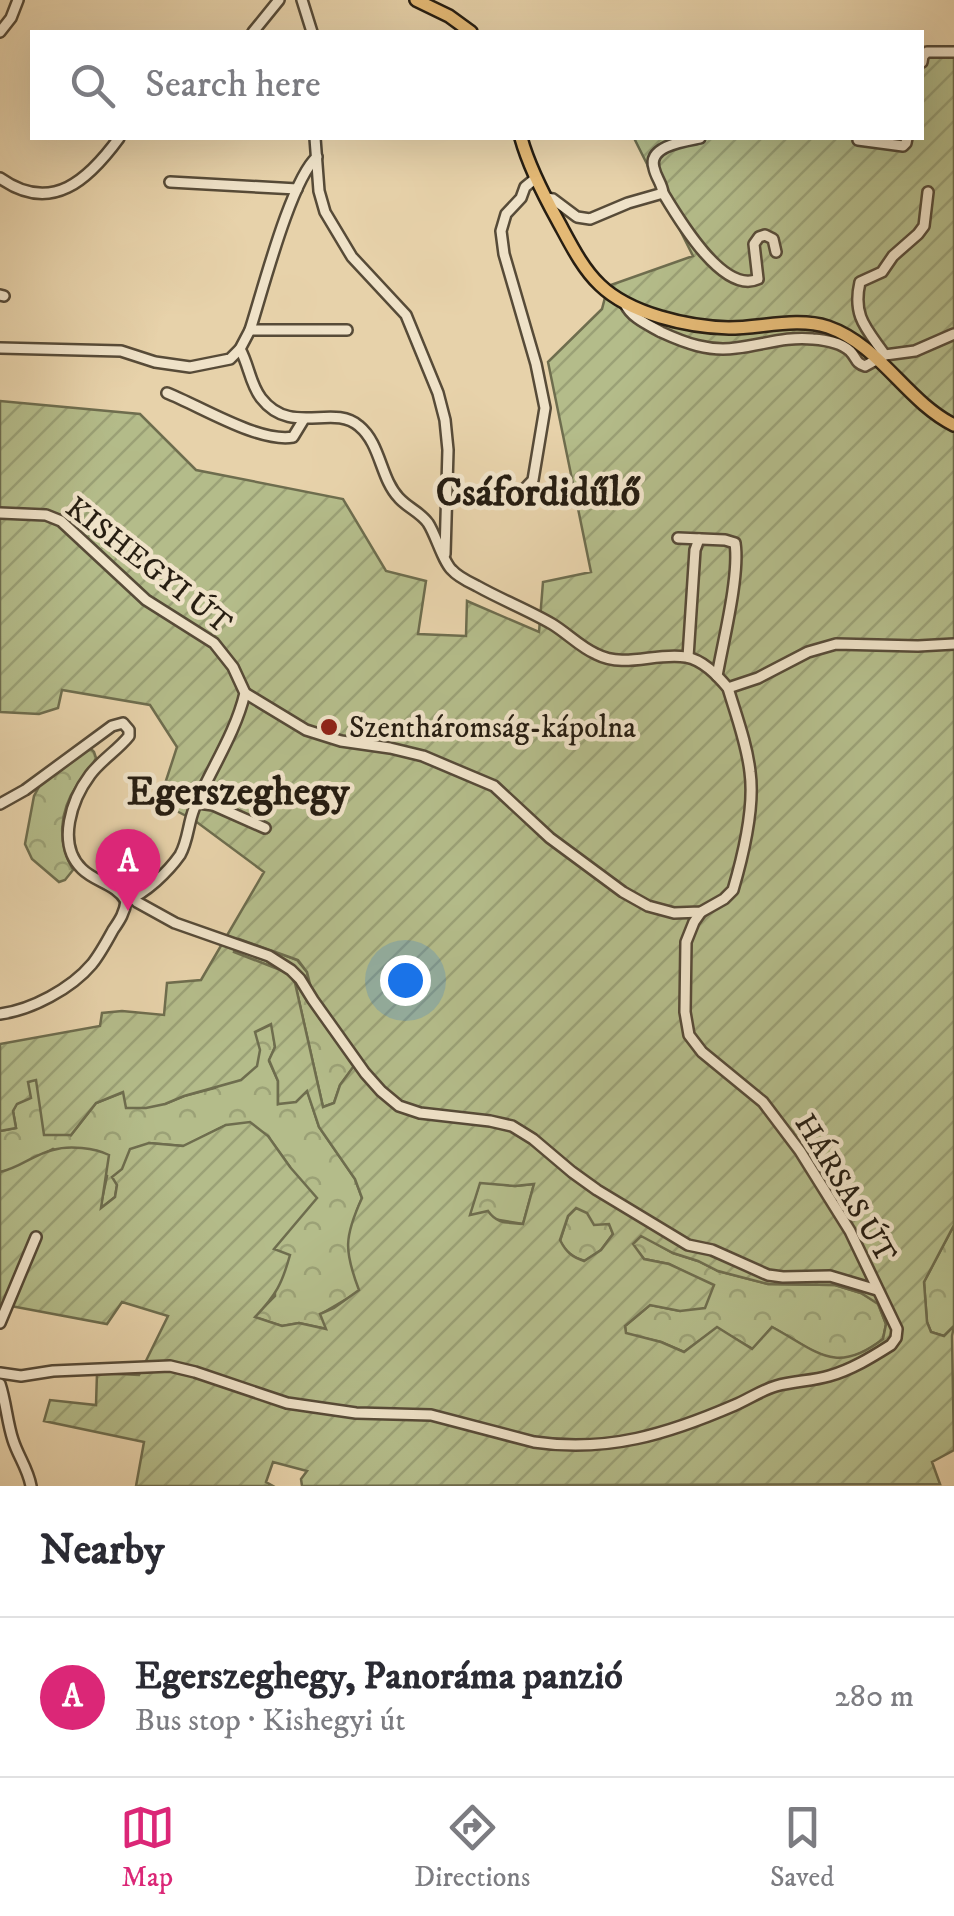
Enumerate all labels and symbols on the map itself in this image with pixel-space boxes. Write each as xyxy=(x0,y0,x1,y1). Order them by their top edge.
district label: Csáfordidűlő xyxy=(436,469,641,519)
street label: KISHEGYI ÚT xyxy=(58,488,240,643)
place label: Szentháromság-kápolna xyxy=(349,710,636,747)
marker: Szentháromság-kápolna xyxy=(318,716,340,738)
district label: Egerszeghegy xyxy=(127,768,350,818)
pin: A xyxy=(96,828,160,911)
your location xyxy=(380,955,431,1006)
street label: HÁRSAS ÚT xyxy=(786,1107,905,1270)

